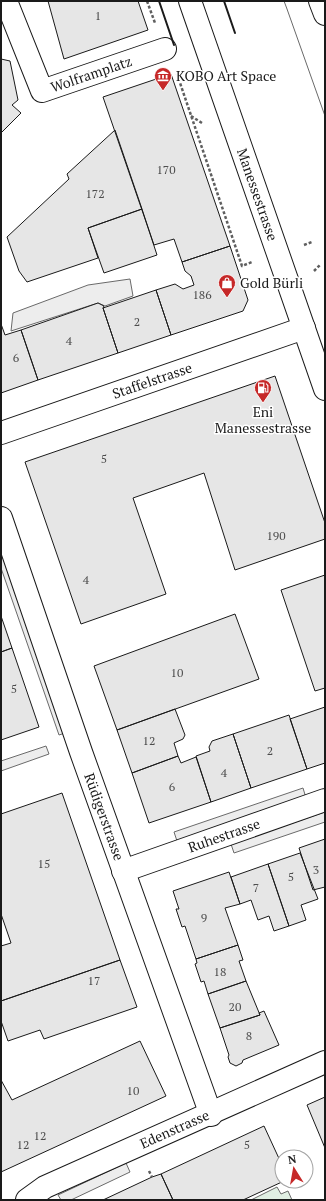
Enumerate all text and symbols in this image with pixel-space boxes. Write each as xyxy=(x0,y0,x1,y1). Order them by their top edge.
house number: 1 xyxy=(95,8,101,23)
street label: Wolframplatz xyxy=(48,51,134,96)
museum icon: KOBO Art Space xyxy=(153,66,173,91)
place label: KOBO Art Space xyxy=(176,66,276,85)
street label: Manessestrasse xyxy=(233,146,283,243)
house number: 170 xyxy=(156,162,176,177)
house number: 172 xyxy=(85,186,105,201)
shop icon: Gold Bürli xyxy=(217,273,237,298)
place label: Gold Bürli xyxy=(240,273,303,292)
house number: 186 xyxy=(192,287,212,302)
house number: 2 xyxy=(134,314,140,329)
house number: 4 xyxy=(66,333,73,348)
house number: 6 xyxy=(13,350,20,365)
street label: Staffelstrasse xyxy=(110,358,194,403)
fuel station icon: Eni Manessestrasse xyxy=(253,378,273,403)
place label: Eni Manessestrasse xyxy=(215,402,311,437)
house number: 5 xyxy=(101,451,107,466)
house number: 190 xyxy=(266,528,286,543)
house number: 4 xyxy=(83,572,90,587)
house number: 10 xyxy=(171,665,183,680)
house number: 5 xyxy=(11,681,17,696)
house number: 12 xyxy=(143,733,155,748)
house number: 2 xyxy=(267,743,273,758)
house number: 4 xyxy=(221,765,228,780)
street label: Rüdigerstrasse xyxy=(80,770,129,863)
house number: 6 xyxy=(169,779,176,794)
street label: Ruhestrasse xyxy=(185,814,262,856)
house number: 15 xyxy=(38,856,50,871)
house number: 3 xyxy=(313,862,319,877)
house number: 5 xyxy=(288,869,294,884)
house number: 7 xyxy=(253,880,259,895)
house number: 9 xyxy=(201,910,207,925)
house number: 18 xyxy=(214,964,226,979)
house number: 17 xyxy=(88,973,100,988)
house number: 20 xyxy=(229,999,241,1014)
house number: 8 xyxy=(246,1028,252,1043)
house number: 10 xyxy=(127,1083,139,1098)
street label: Edenstrasse xyxy=(137,1105,212,1153)
house number: 12 xyxy=(34,1128,46,1143)
house number: 12 xyxy=(17,1137,29,1152)
house number: 5 xyxy=(244,1137,250,1152)
north arrow xyxy=(274,1149,314,1189)
text: N xyxy=(287,1151,298,1167)

